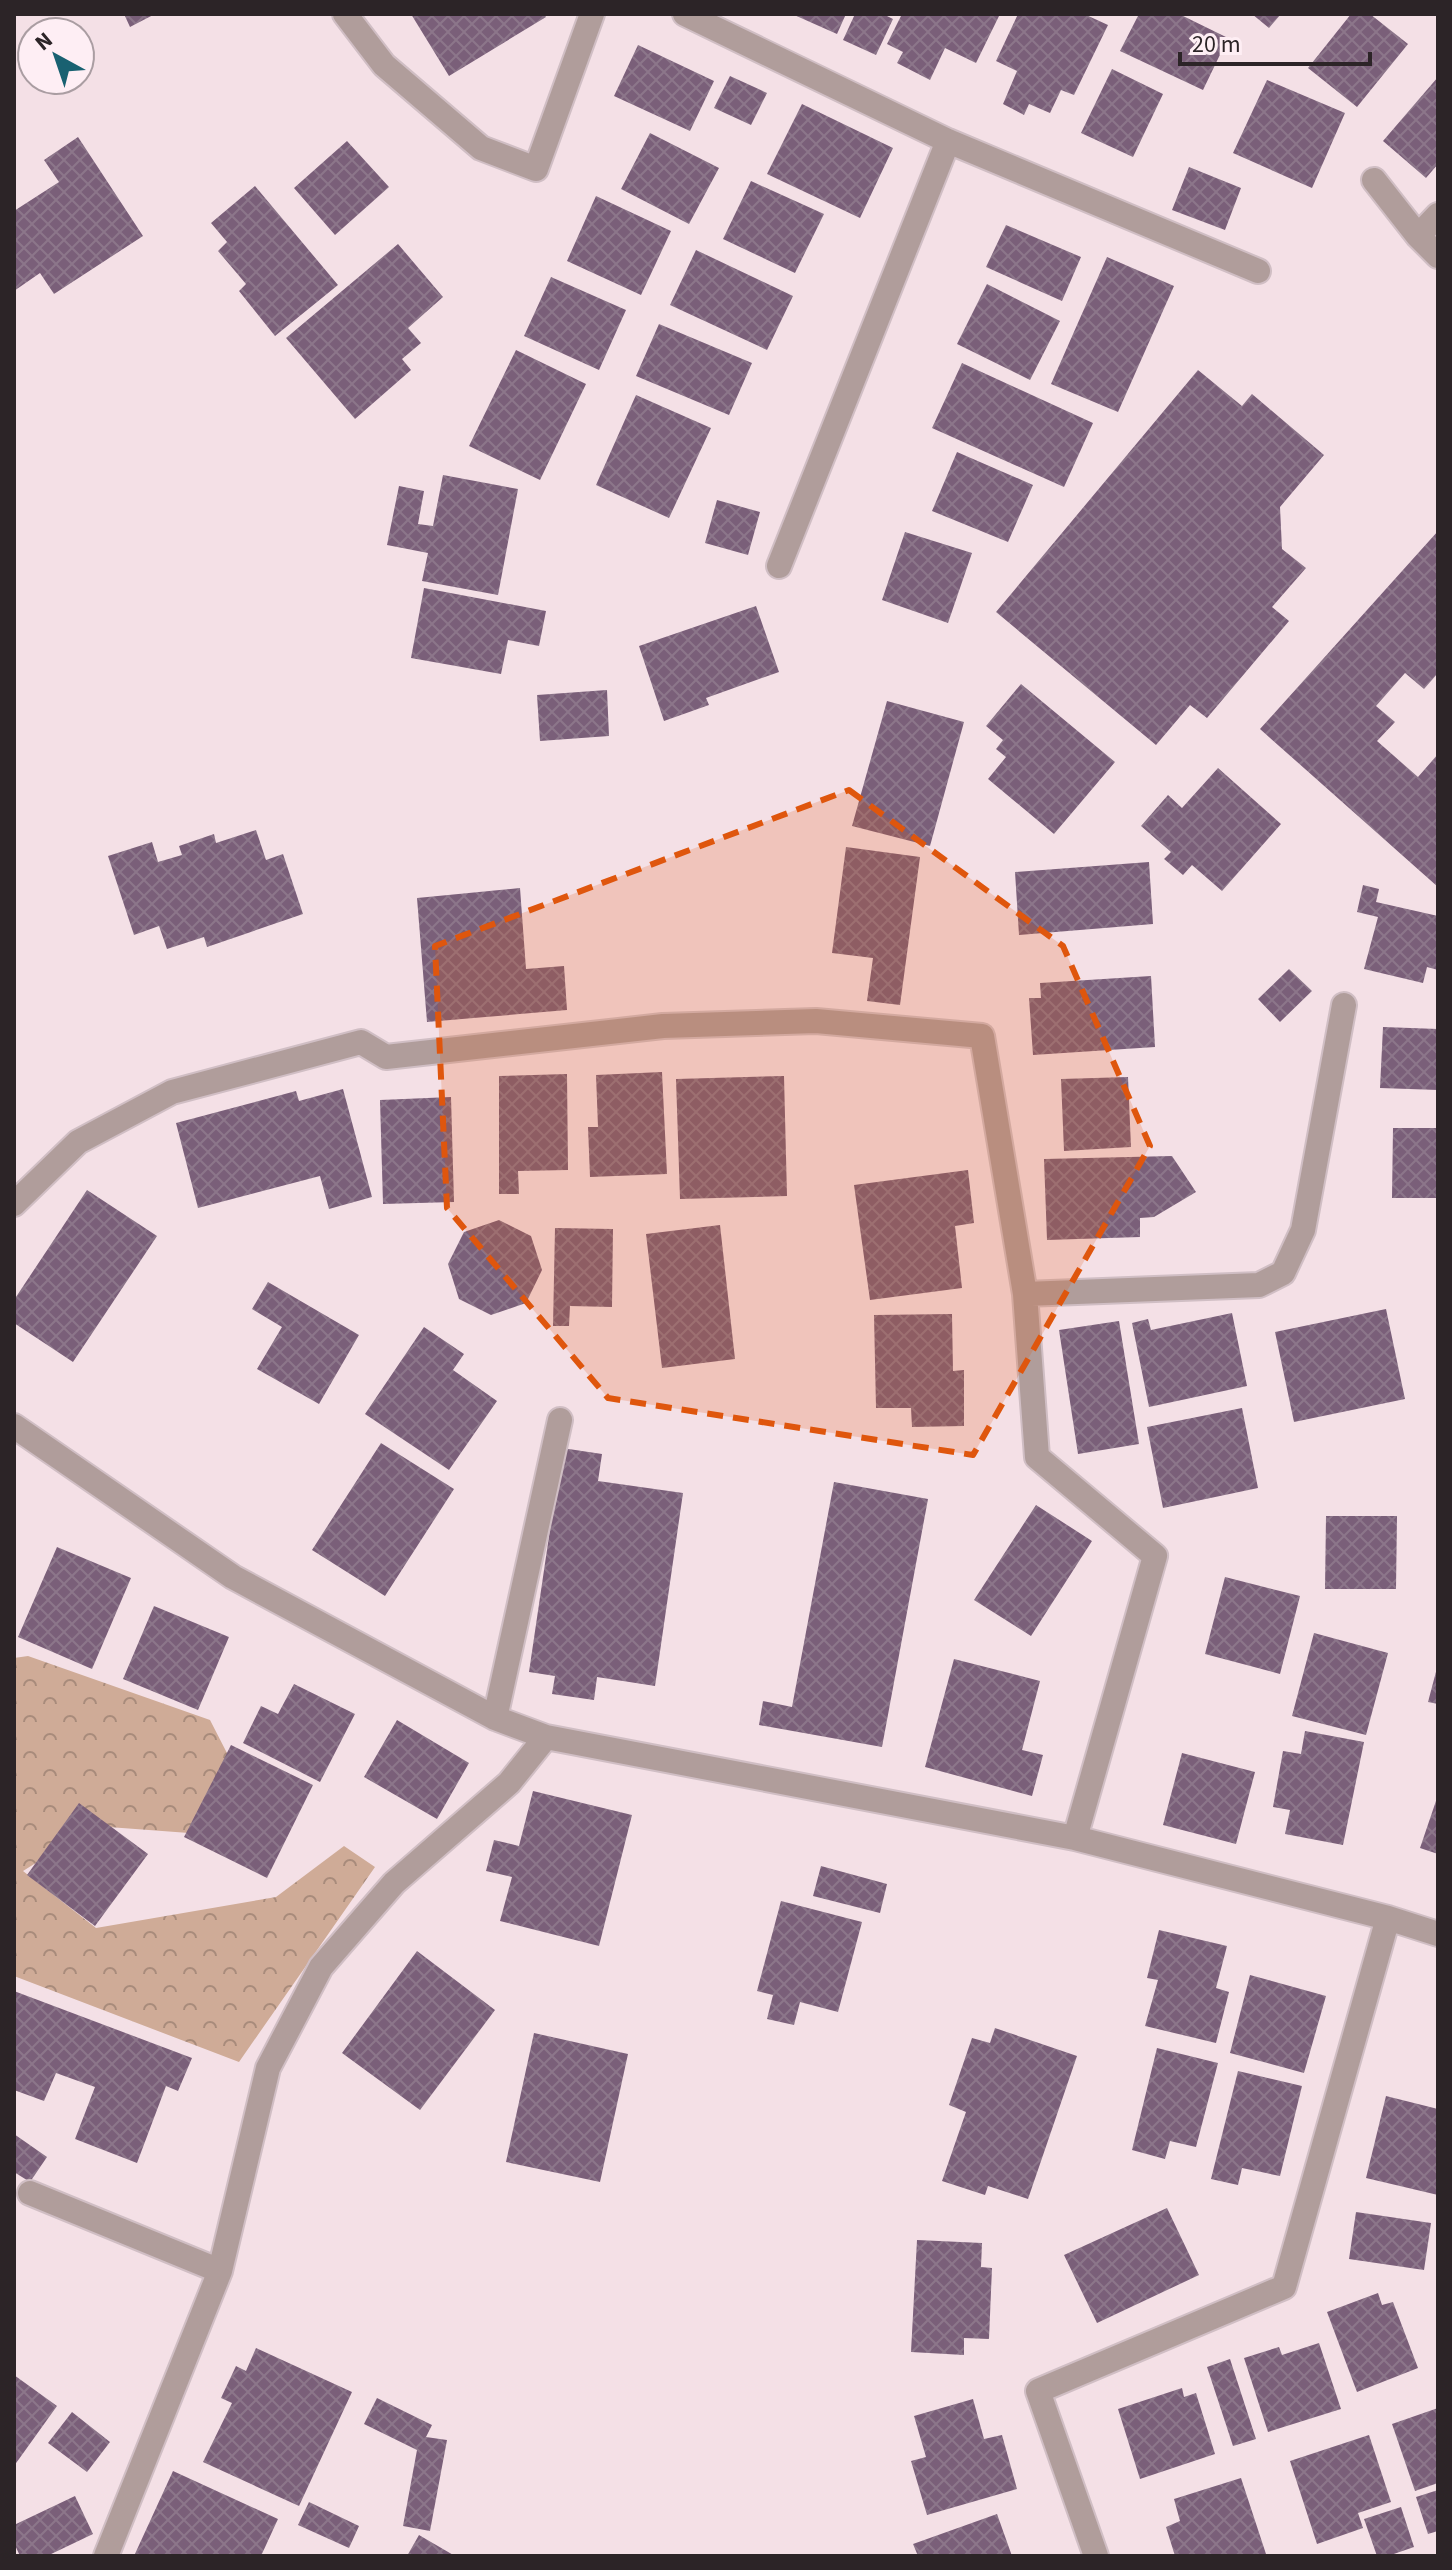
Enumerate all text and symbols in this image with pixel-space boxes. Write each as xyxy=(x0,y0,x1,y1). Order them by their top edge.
north arrow xyxy=(16,16,96,96)
scale bar xyxy=(1180,16,1370,66)
text: N xyxy=(28,24,60,58)
text: 20 m xyxy=(1192,27,1241,62)

